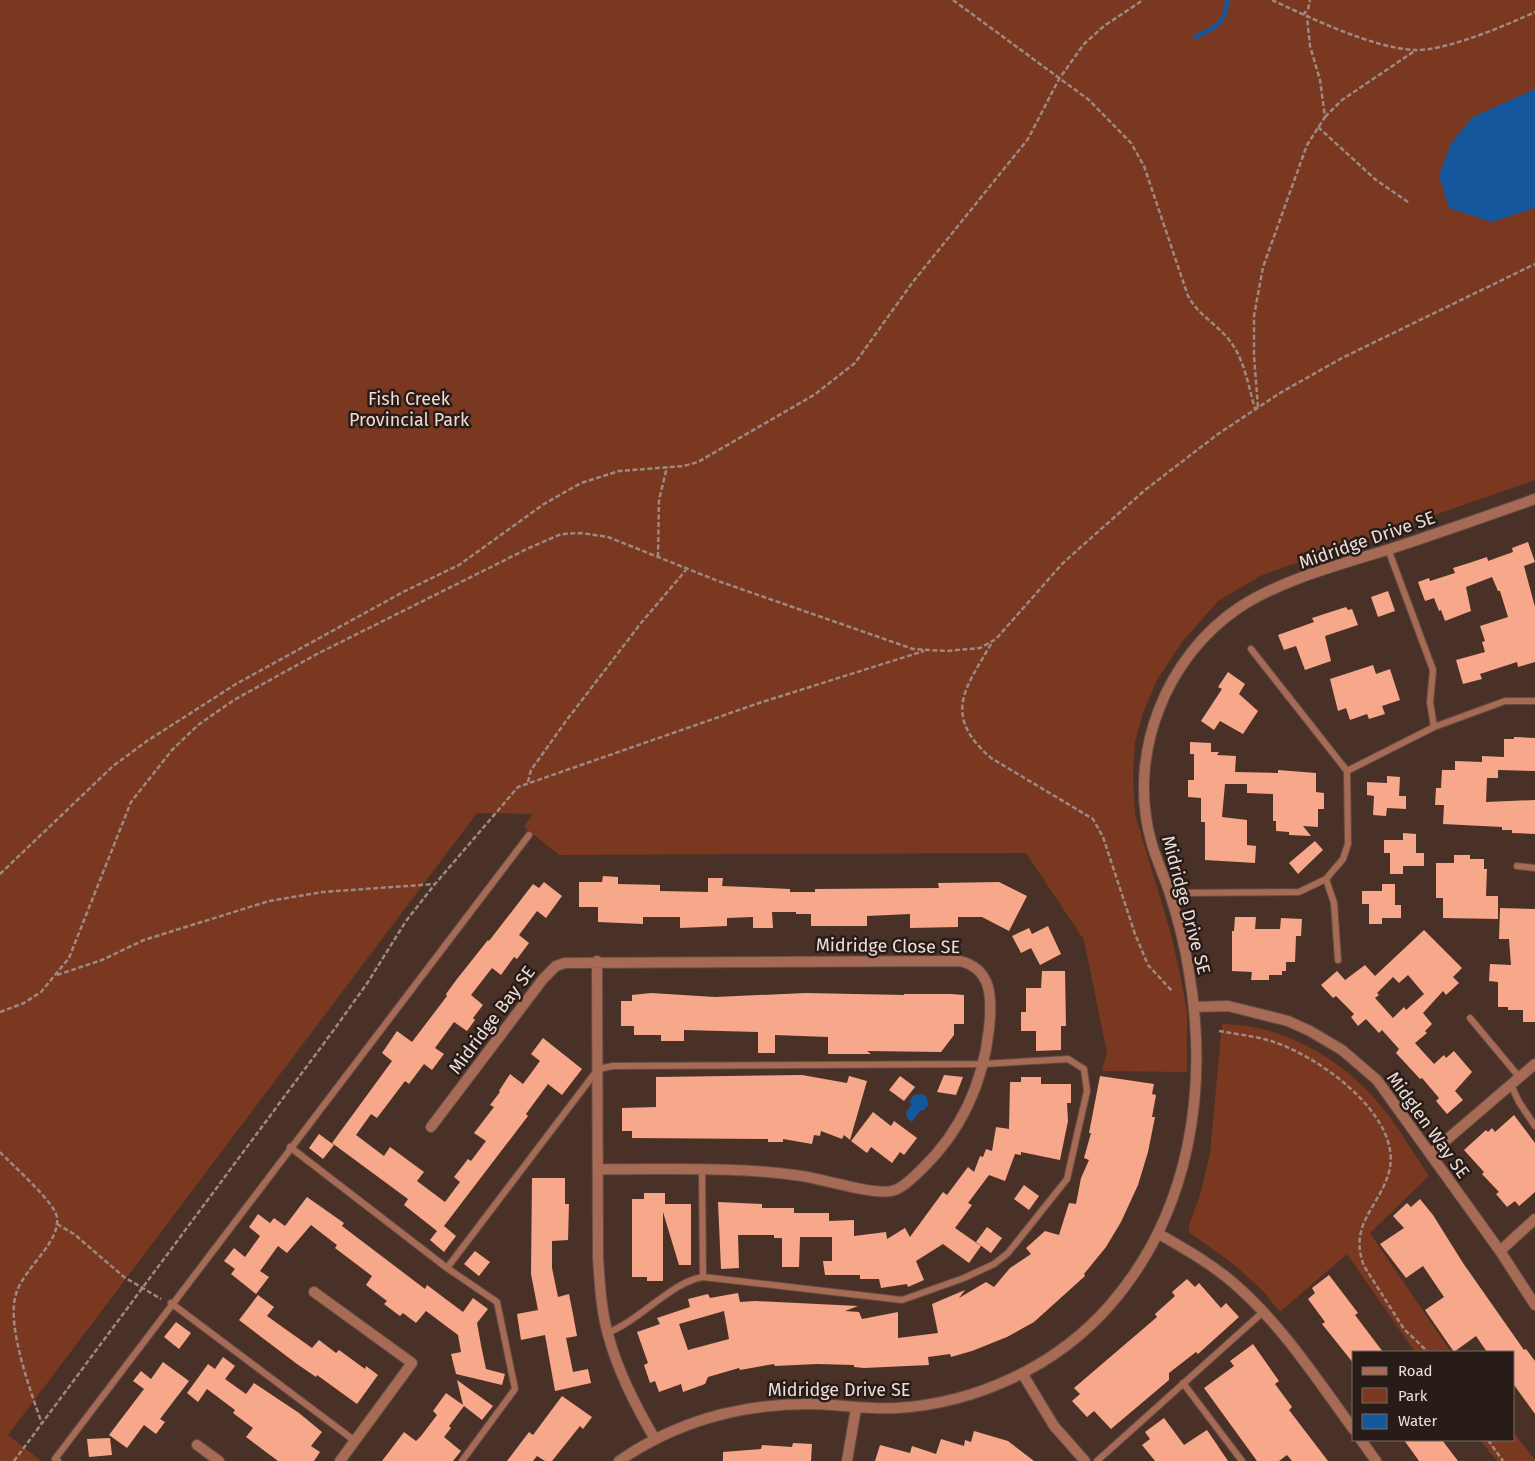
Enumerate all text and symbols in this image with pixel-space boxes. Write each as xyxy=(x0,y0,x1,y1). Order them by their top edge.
park label: Fish Creek Provincial Park xyxy=(349,388,470,431)
street label: Midridge Drive SE xyxy=(1296,506,1438,574)
street label: Midridge Drive SE xyxy=(1157,833,1215,977)
street label: Midridge Close SE xyxy=(816,934,960,958)
street label: Midridge Bay SE xyxy=(444,962,540,1078)
street label: Midglen Way SE xyxy=(1382,1067,1474,1183)
legend xyxy=(1352,1351,1515,1441)
text: Road xyxy=(1398,1362,1433,1380)
street label: Midridge Drive SE xyxy=(768,1379,910,1401)
text: Park xyxy=(1398,1387,1428,1405)
text: Water xyxy=(1398,1412,1437,1430)

